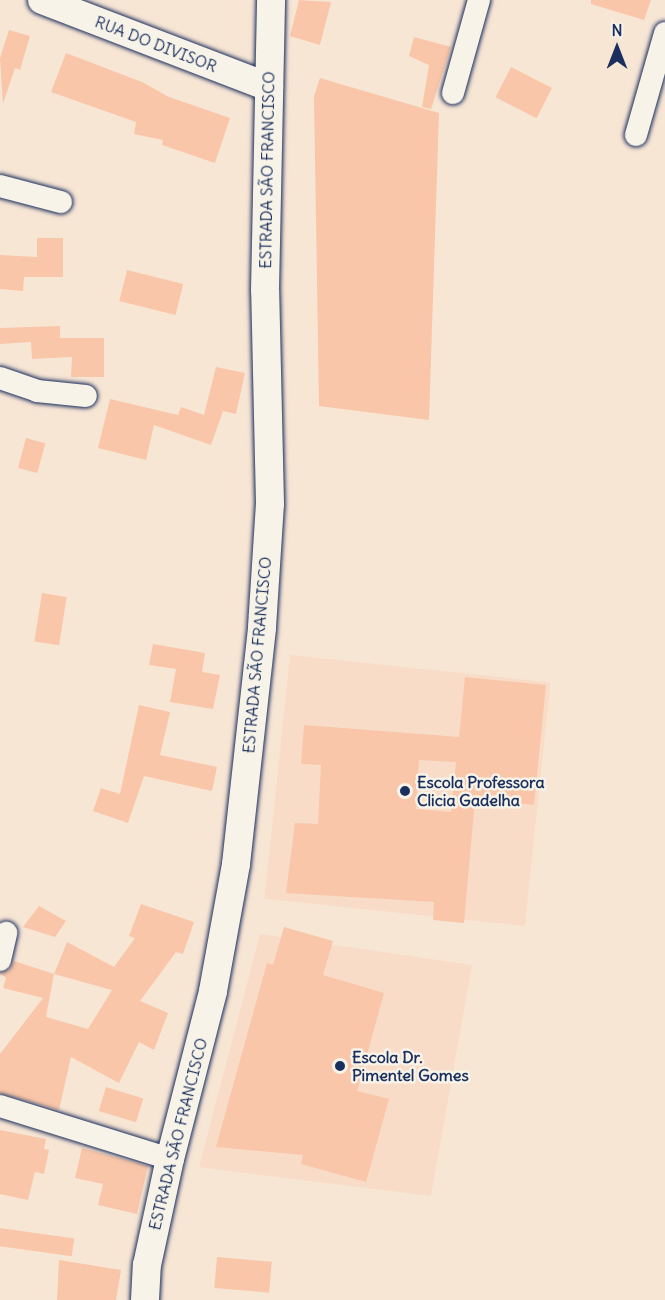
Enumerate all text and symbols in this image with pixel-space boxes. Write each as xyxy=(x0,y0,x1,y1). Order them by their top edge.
street label: RUA DO DIVISOR xyxy=(92,12,220,76)
north arrow xyxy=(587,18,647,78)
text: N xyxy=(611,20,623,40)
street label: ESTRADA SÃO FRANCISCO xyxy=(256,71,278,269)
street label: ESTRADA SÃO FRANCISCO xyxy=(239,556,275,754)
place label: Escola Professora Clicia Gadelha xyxy=(417,772,545,810)
marker: Escola Professora Clicia Gadelha xyxy=(398,784,412,798)
street label: ESTRADA SÃO FRANCISCO xyxy=(145,1036,211,1232)
place label: Escola Dr. Pimentel Gomes xyxy=(352,1047,469,1085)
marker: Escola Dr. Pimentel Gomes xyxy=(333,1059,347,1073)

